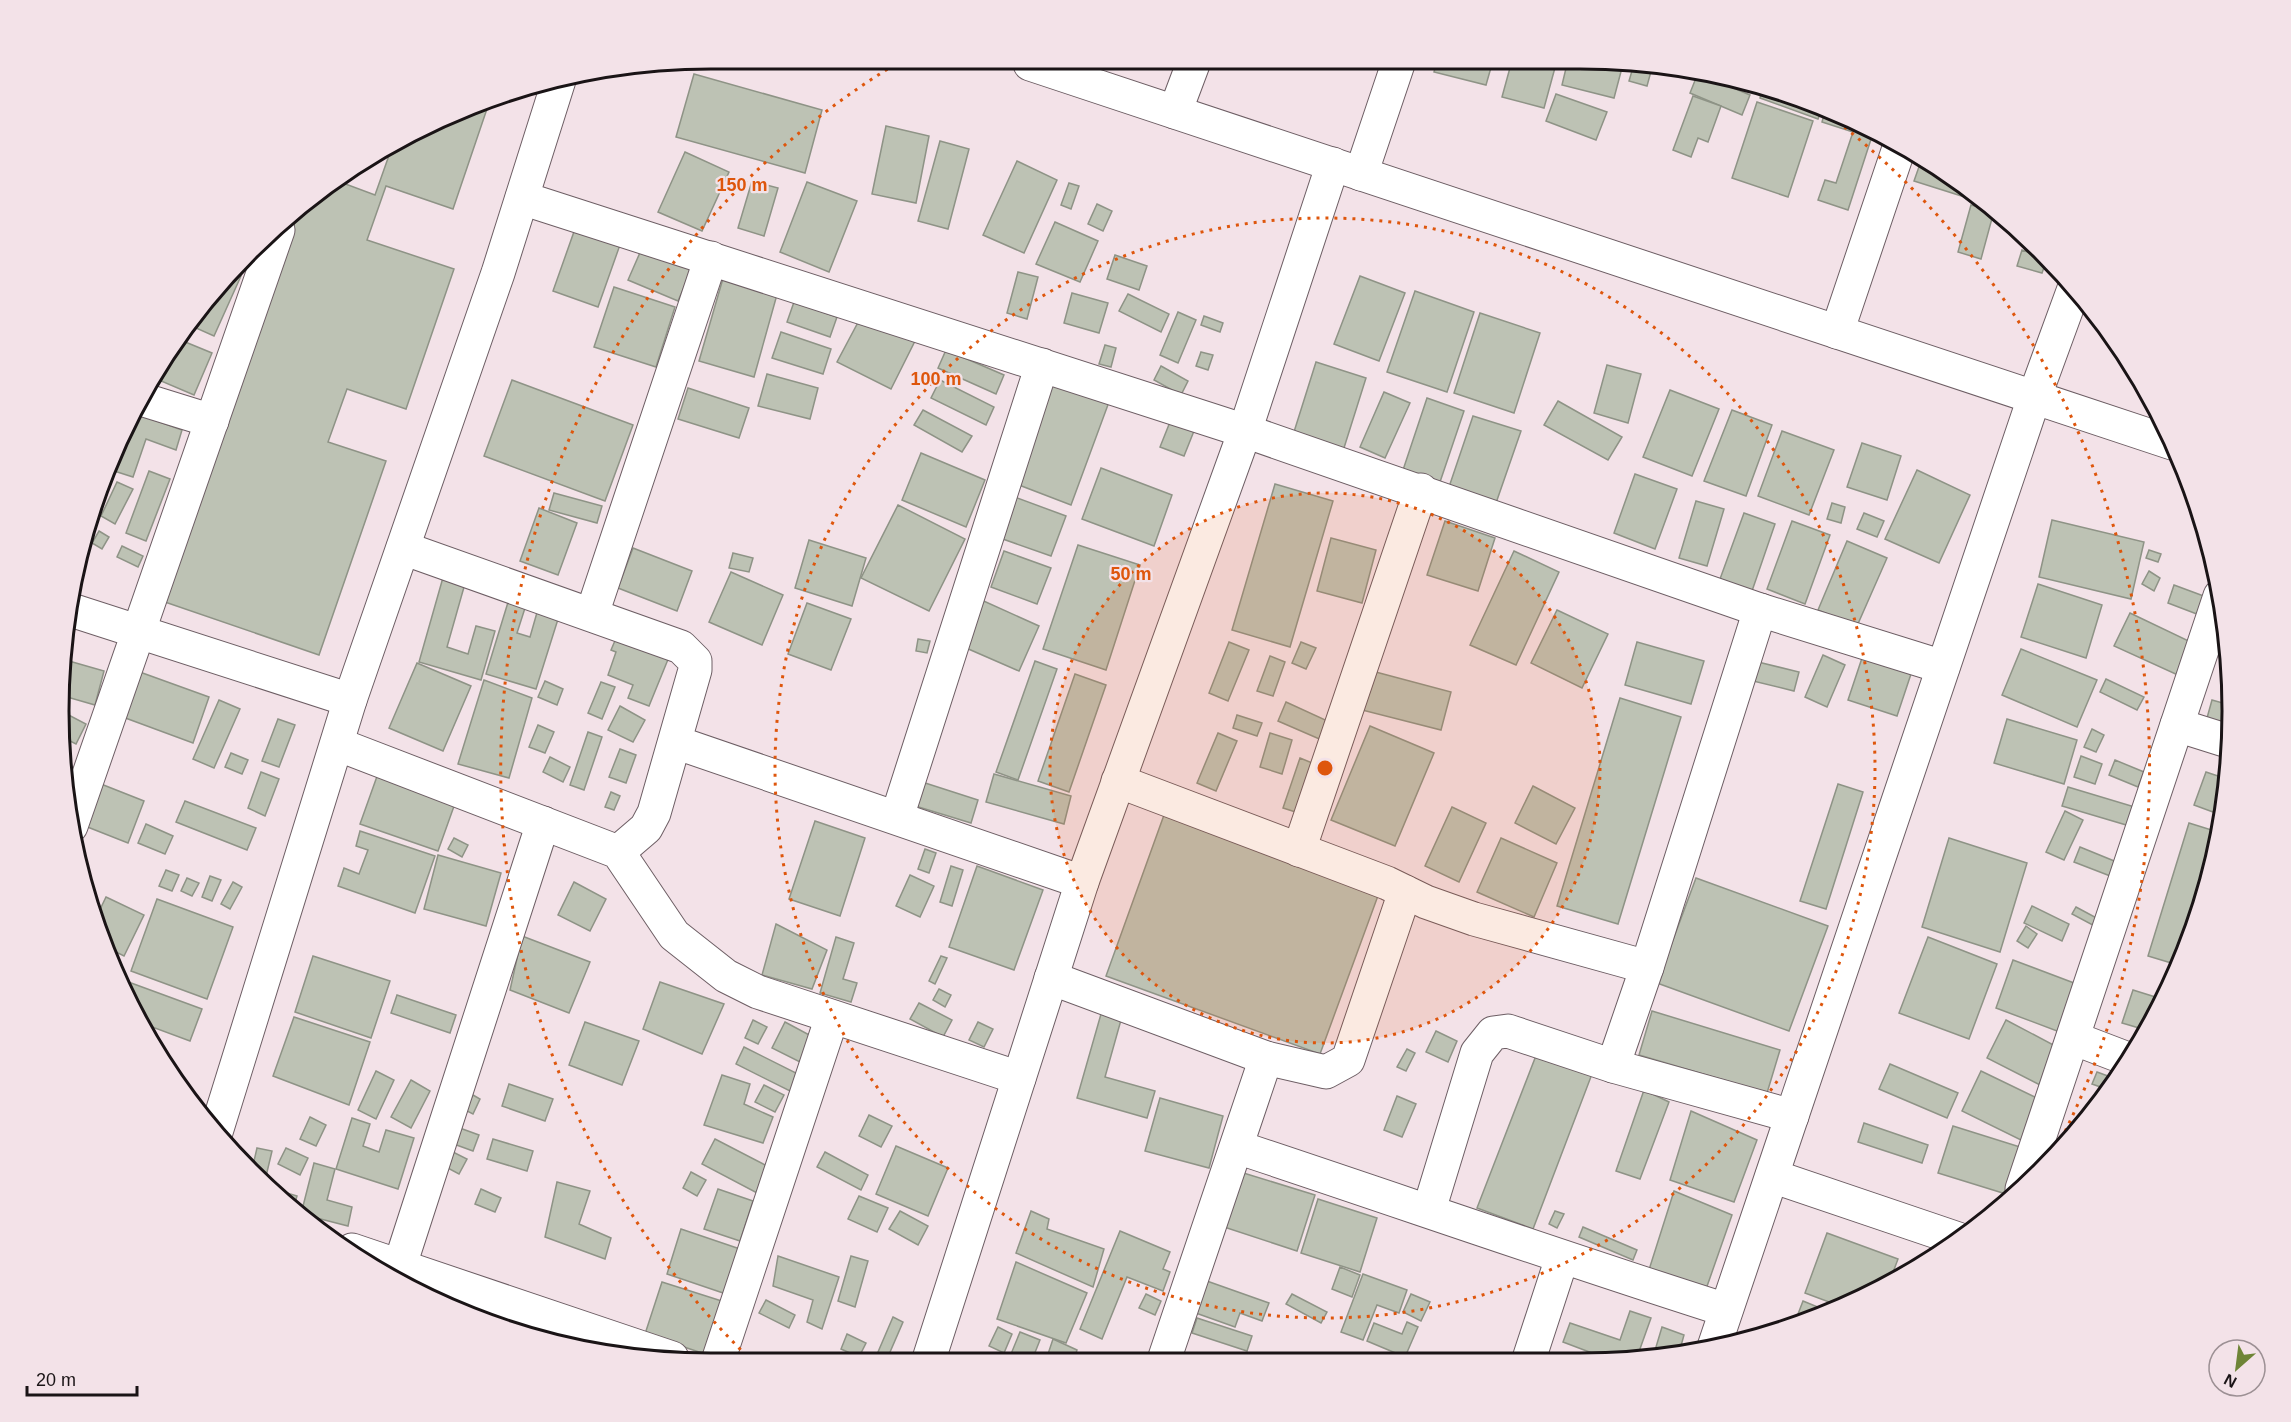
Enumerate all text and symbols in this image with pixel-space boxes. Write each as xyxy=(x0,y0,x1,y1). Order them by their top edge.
text: 150 m xyxy=(716,175,768,195)
text: 100 m xyxy=(910,369,962,389)
text: 50 m xyxy=(1110,564,1152,584)
centre of rings xyxy=(1315,758,1335,778)
north arrow xyxy=(2207,1338,2267,1398)
scale bar xyxy=(27,1359,136,1397)
text: 20 m xyxy=(36,1370,76,1390)
text: N xyxy=(2221,1371,2239,1391)

